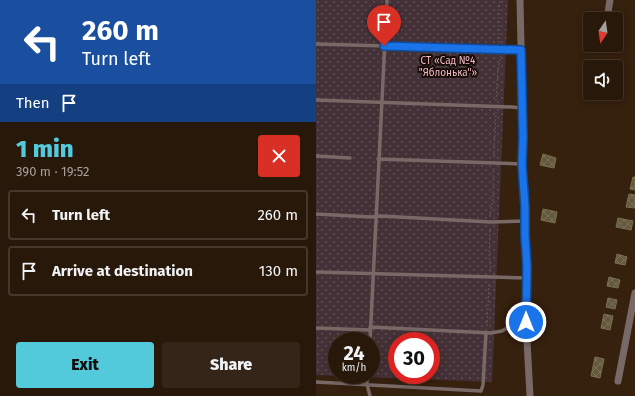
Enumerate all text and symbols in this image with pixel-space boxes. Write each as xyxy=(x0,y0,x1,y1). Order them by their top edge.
pin xyxy=(367,5,401,46)
icon: arrive xyxy=(373,11,395,33)
north arrow xyxy=(583,12,623,52)
map controls xyxy=(583,12,623,100)
text: 260 m xyxy=(82,14,159,47)
icon: left xyxy=(16,16,68,68)
text: Turn left xyxy=(82,48,151,70)
park label: СТ «Сад №4 "Яблонька"» xyxy=(419,55,478,79)
button: sound xyxy=(583,60,623,100)
icon: arrive xyxy=(58,92,80,114)
text: Then xyxy=(16,94,50,112)
text: 1 min xyxy=(16,135,74,163)
button: close xyxy=(258,135,300,177)
text: 390 m · 19:52 xyxy=(16,164,89,179)
icon: left xyxy=(18,204,40,226)
text: Turn left xyxy=(52,206,110,224)
text: 260 m xyxy=(257,206,298,224)
icon: arrive xyxy=(18,260,40,282)
text: Arrive at destination xyxy=(52,262,193,280)
text: 130 m xyxy=(259,262,298,280)
position arrow xyxy=(505,301,547,343)
speed limit sign: 30 xyxy=(388,332,440,384)
text: 24 xyxy=(343,341,365,365)
button: Exit xyxy=(16,342,154,388)
button: Share xyxy=(162,342,300,388)
text: km/h xyxy=(342,362,366,374)

